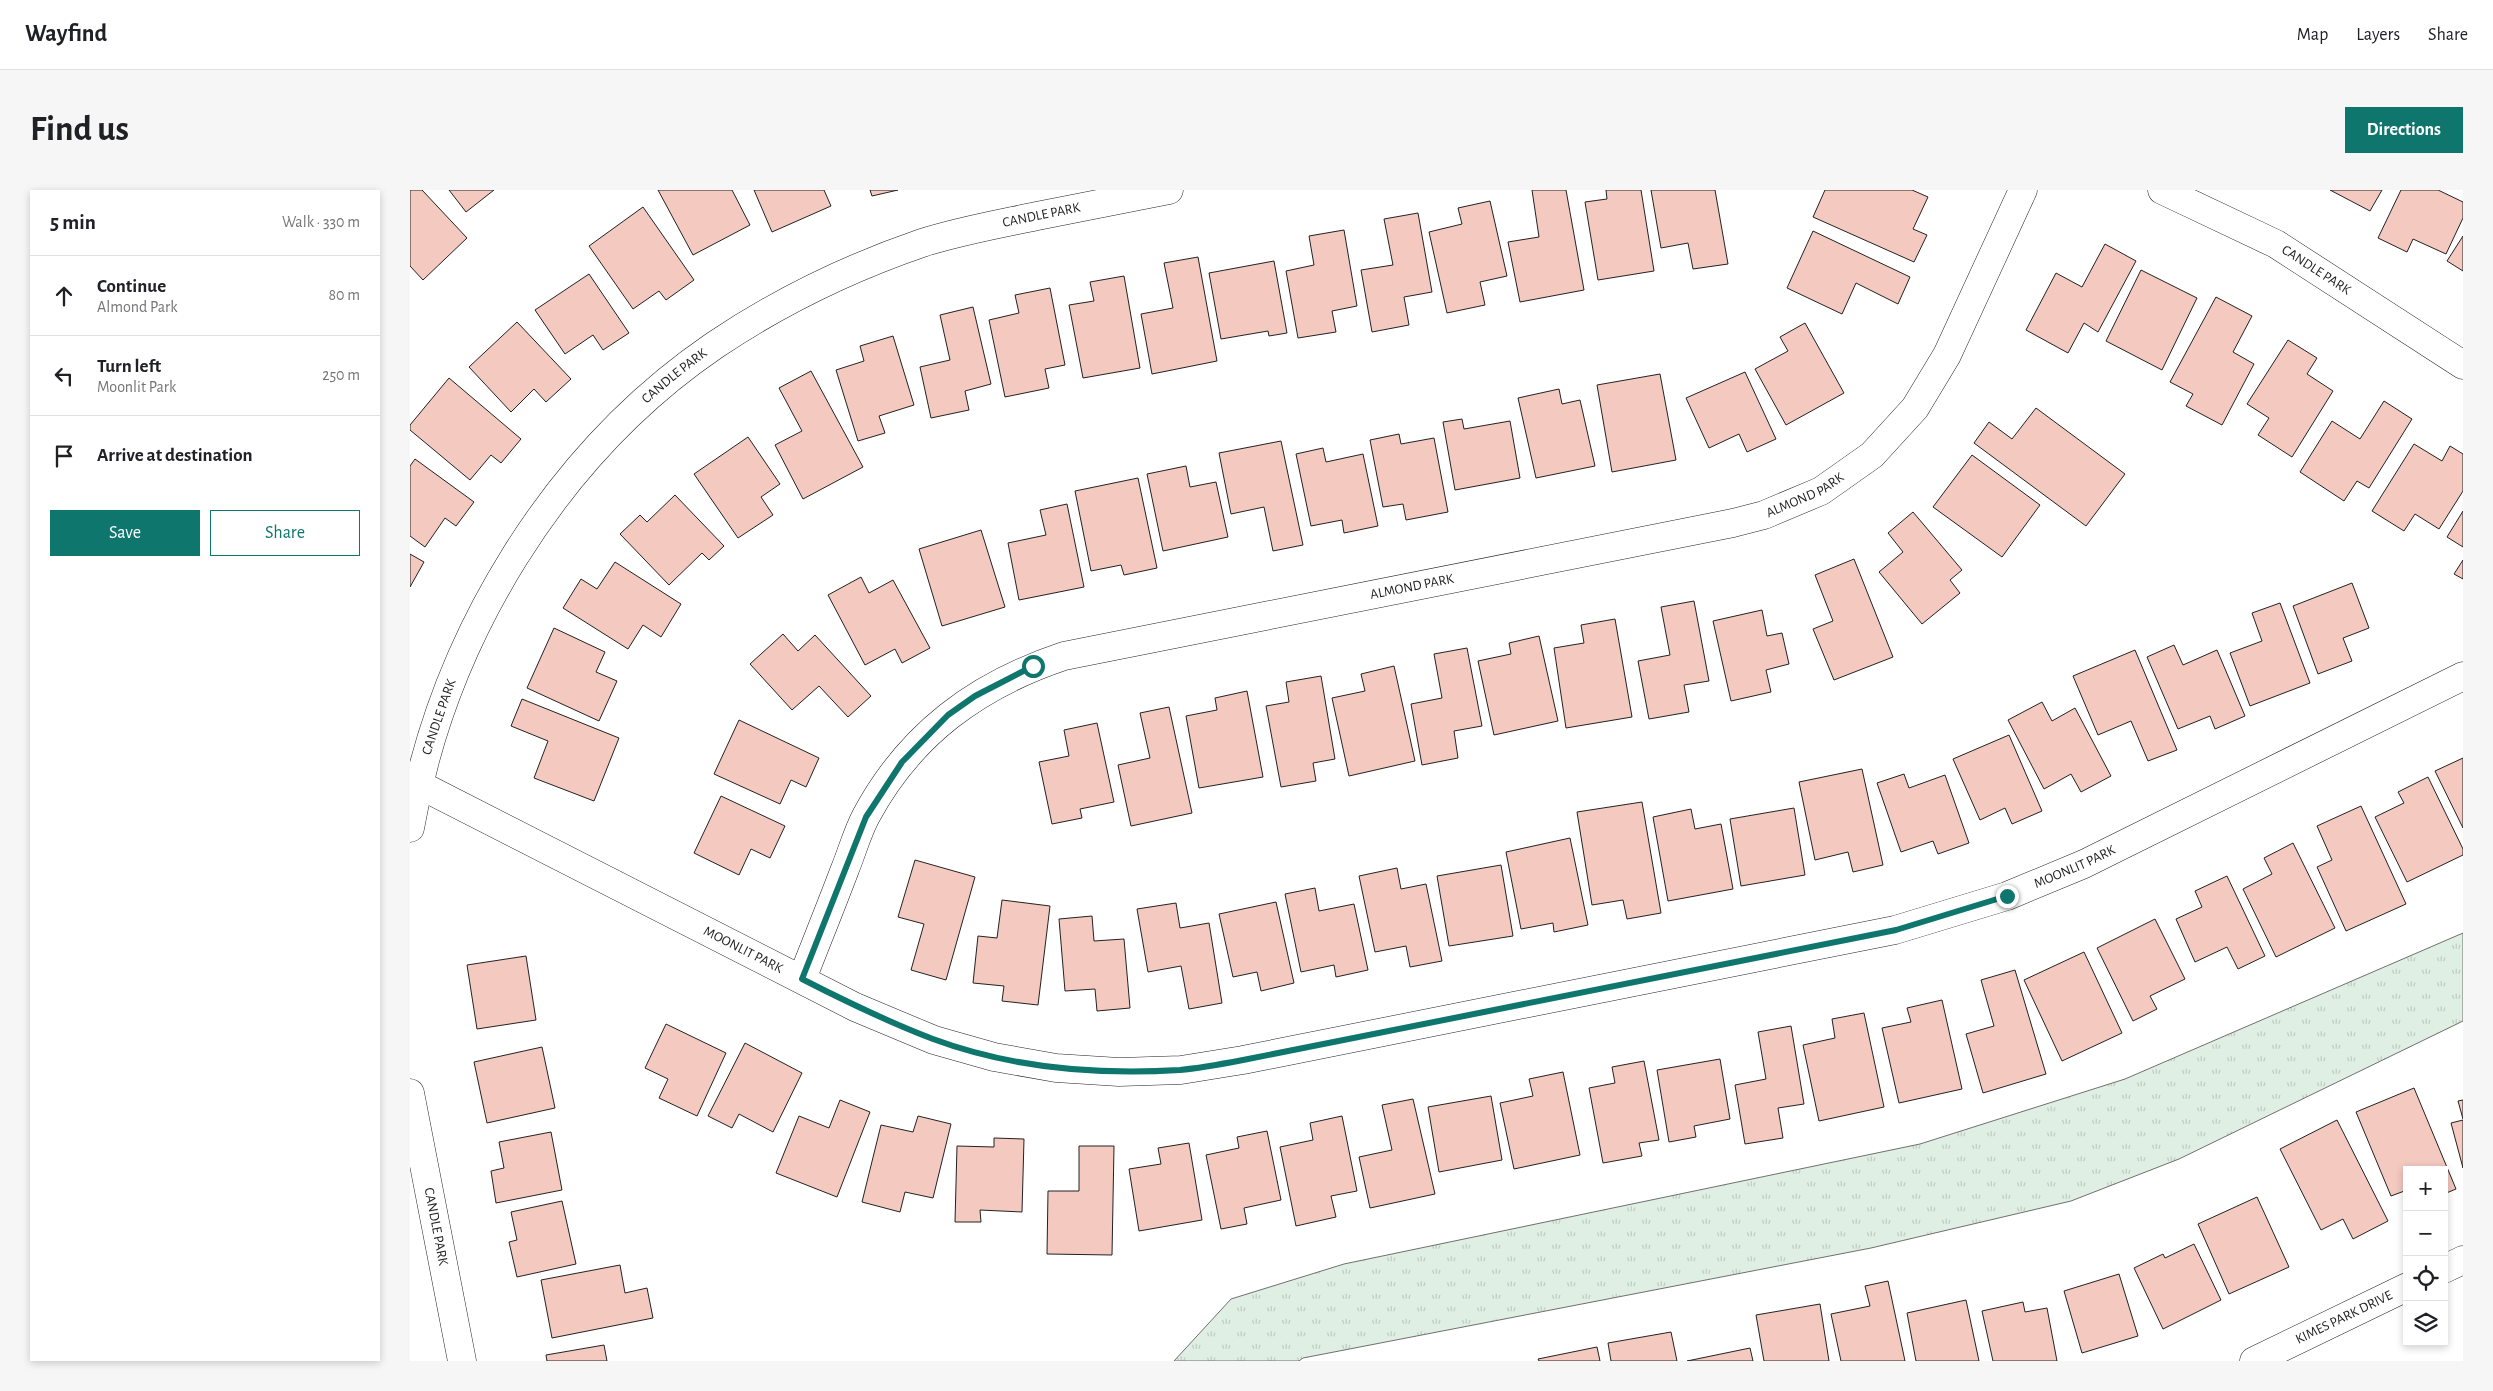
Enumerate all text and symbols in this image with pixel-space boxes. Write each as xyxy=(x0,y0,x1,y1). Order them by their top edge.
text: Wayfind xyxy=(25,22,107,46)
text: Map xyxy=(2297,26,2328,44)
text: Layers xyxy=(2356,26,2400,44)
text: Share xyxy=(2428,26,2468,44)
button: Directions xyxy=(2345,107,2463,153)
text: Find us xyxy=(30,112,129,147)
street label: CANDLE PARK xyxy=(1001,201,1082,230)
text: 5 min xyxy=(50,212,96,233)
text: Walk · 330 m xyxy=(282,214,360,230)
street label: CANDLE PARK xyxy=(2279,243,2353,298)
text: Continue xyxy=(97,277,166,296)
icon: ahead xyxy=(50,282,78,310)
text: 80 m xyxy=(329,287,360,303)
text: Almond Park xyxy=(97,299,178,315)
street label: CANDLE PARK xyxy=(639,346,710,406)
text: Turn left xyxy=(97,357,161,376)
icon: left xyxy=(50,362,78,390)
text: 250 m xyxy=(322,367,360,383)
text: Moonlit Park xyxy=(97,379,176,395)
icon: arrive xyxy=(50,442,78,470)
text: Arrive at destination xyxy=(97,446,253,465)
street label: ALMOND PARK xyxy=(1764,470,1847,520)
button: Save xyxy=(50,510,200,556)
button: Share xyxy=(210,510,360,556)
street label: ALMOND PARK xyxy=(1369,572,1455,602)
route start xyxy=(1022,655,1045,678)
street label: CANDLE PARK xyxy=(420,677,459,757)
street label: MOONLIT PARK xyxy=(2032,843,2118,891)
route end xyxy=(1996,885,2019,908)
street label: MOONLIT PARK xyxy=(701,924,785,976)
map controls xyxy=(2403,1166,2448,1346)
button: + xyxy=(2403,1166,2448,1211)
street label: CANDLE PARK xyxy=(422,1186,450,1267)
button: − xyxy=(2403,1211,2448,1256)
button: locate xyxy=(2403,1256,2448,1301)
street label: KIMES PARK DRIVE xyxy=(2293,1288,2395,1347)
button: layers xyxy=(2403,1301,2448,1346)

